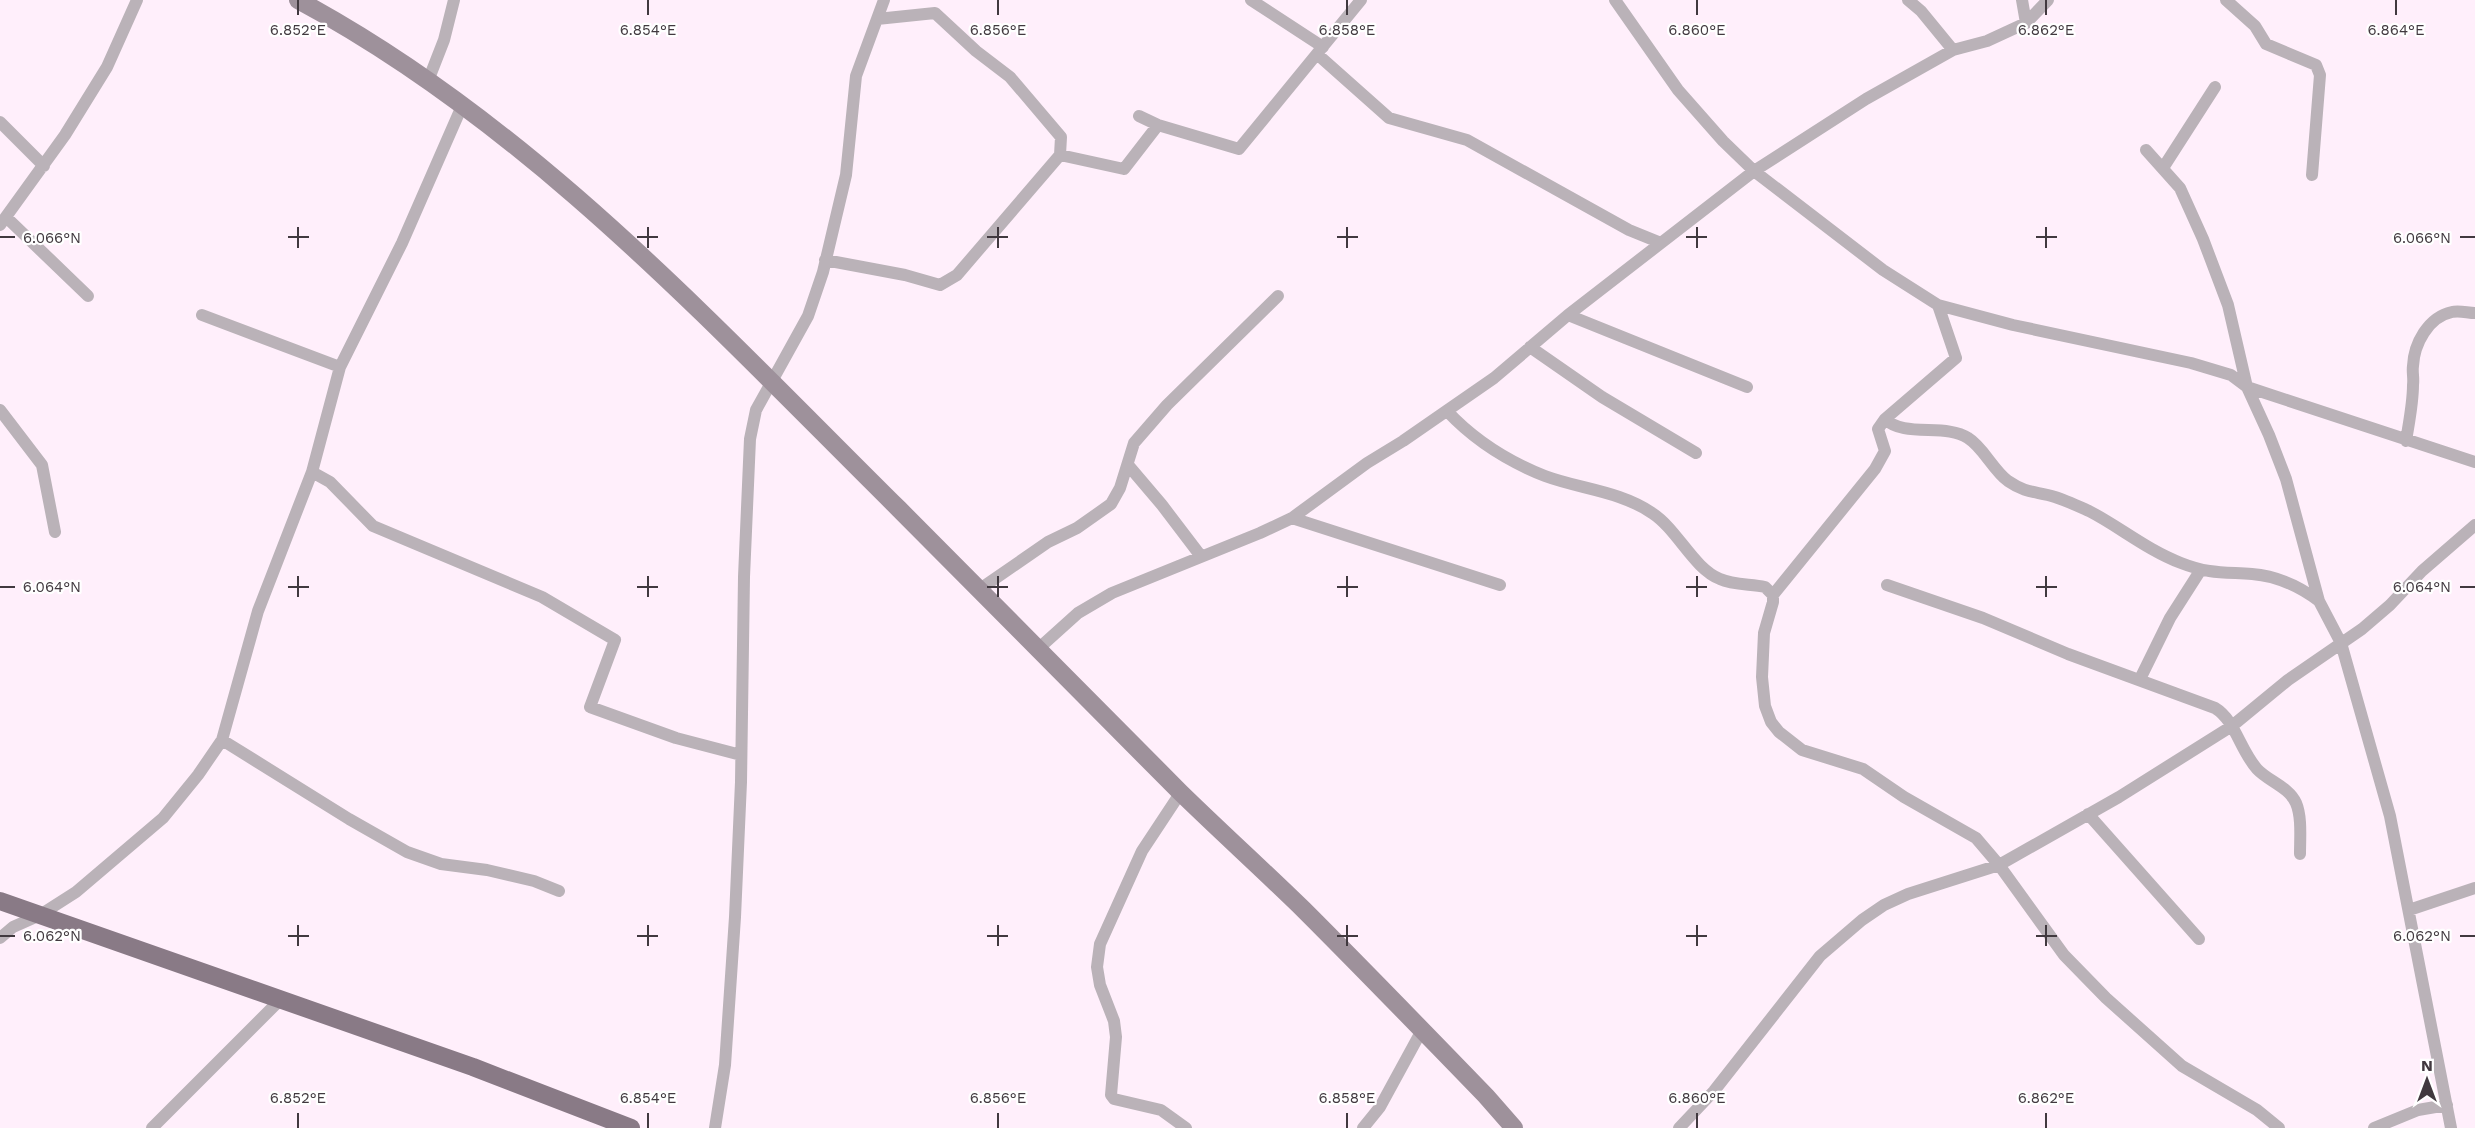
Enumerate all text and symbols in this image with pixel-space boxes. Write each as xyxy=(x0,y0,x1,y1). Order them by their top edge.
text: 6.852°E xyxy=(270,21,326,39)
text: 6.854°E xyxy=(620,21,676,39)
text: 6.856°E xyxy=(970,21,1026,39)
text: 6.858°E xyxy=(1319,21,1375,39)
text: 6.860°E xyxy=(1668,21,1726,39)
text: 6.862°E xyxy=(2018,21,2074,39)
text: 6.864°E xyxy=(2367,21,2425,39)
text: 6.066°N xyxy=(23,229,81,247)
text: 6.066°N xyxy=(2393,229,2451,247)
text: 6.064°N xyxy=(23,578,81,596)
text: 6.064°N xyxy=(2393,578,2451,596)
text: 6.062°N xyxy=(23,927,81,945)
text: 6.062°N xyxy=(2393,927,2451,945)
north arrow xyxy=(2397,1050,2457,1110)
text: N xyxy=(2421,1056,2433,1075)
text: 6.852°E xyxy=(270,1089,326,1107)
text: 6.854°E xyxy=(620,1089,676,1107)
text: 6.856°E xyxy=(970,1089,1026,1107)
text: 6.858°E xyxy=(1319,1089,1375,1107)
text: 6.860°E xyxy=(1668,1089,1726,1107)
text: 6.862°E xyxy=(2018,1089,2074,1107)

